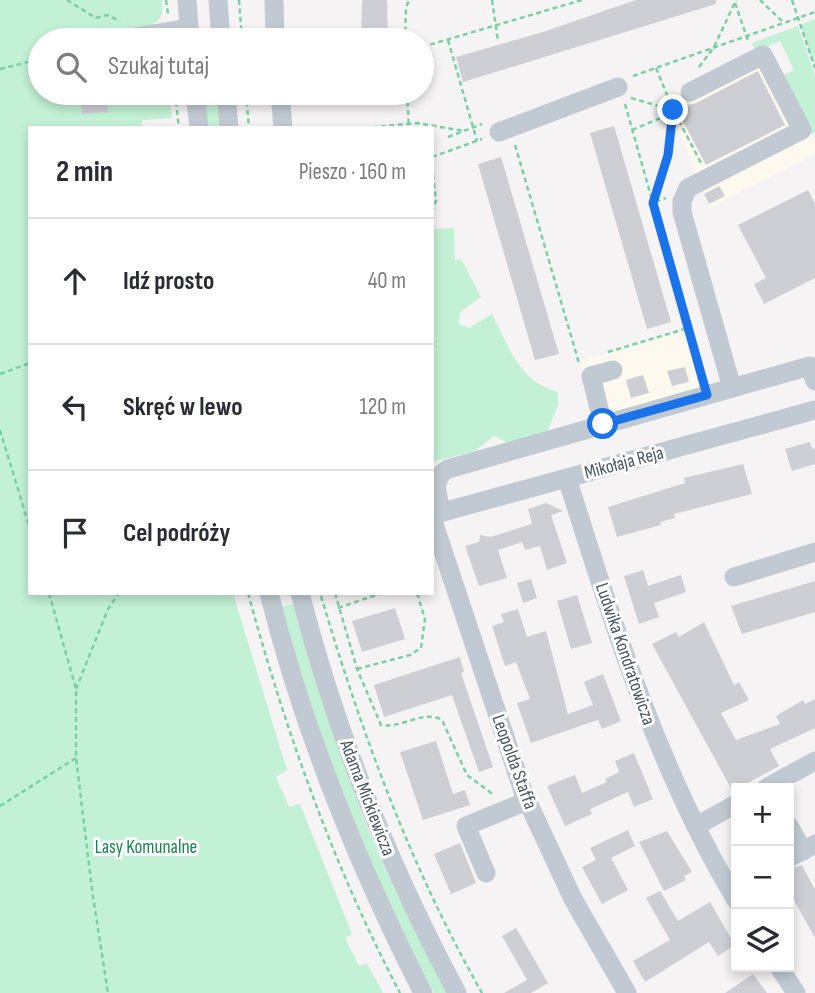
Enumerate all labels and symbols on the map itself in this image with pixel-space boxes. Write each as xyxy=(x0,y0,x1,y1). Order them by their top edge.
route end xyxy=(657,94,688,125)
route start xyxy=(587,408,618,439)
street label: Mikołaja Reja xyxy=(582,441,666,485)
street label: Ludwika Kondratowicza xyxy=(590,580,660,728)
street label: Leopolda Staffa xyxy=(486,712,542,812)
street label: Adama Mickiewicza xyxy=(334,736,400,859)
park label: Lasy Komunalne xyxy=(95,836,197,859)

